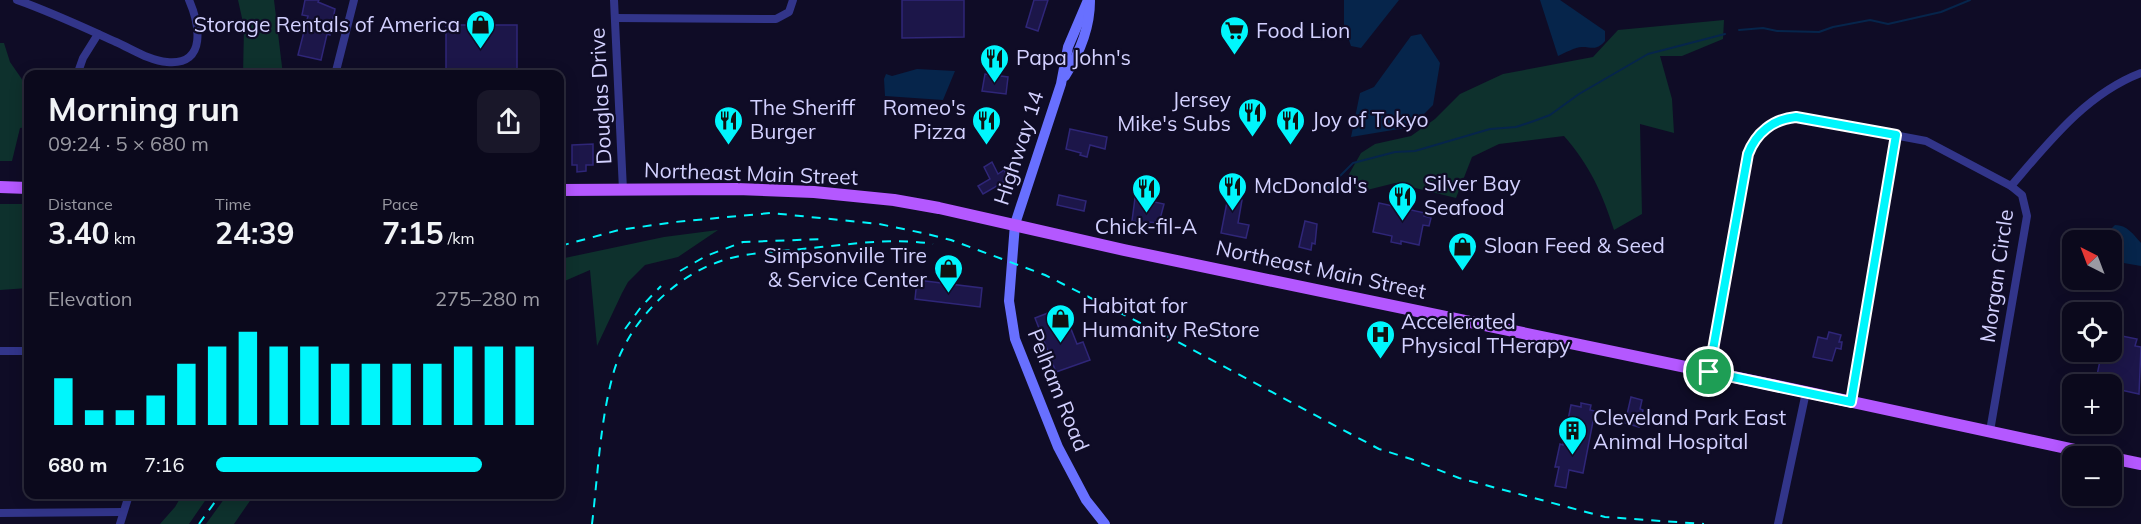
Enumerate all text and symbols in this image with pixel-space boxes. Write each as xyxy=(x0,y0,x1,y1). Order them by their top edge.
shop icon: Storage Rentals of America xyxy=(465,9,497,51)
place label: Storage Rentals of America xyxy=(194,11,460,37)
supermarket icon: Food Lion xyxy=(1219,15,1251,57)
place label: Food Lion xyxy=(1256,17,1350,43)
street label: Douglas Drive xyxy=(583,27,617,165)
restaurant icon: Papa John's xyxy=(979,42,1011,84)
place label: Papa John's xyxy=(1016,44,1131,70)
place label: Jersey Mike's Subs xyxy=(1117,86,1231,136)
street label: Highway 14 xyxy=(987,87,1049,208)
text: Morning run xyxy=(48,88,240,129)
button: share xyxy=(477,90,540,153)
place label: The Sheriff Burger xyxy=(750,94,856,144)
place label: Romeo's Pizza xyxy=(883,94,966,144)
restaurant icon: Jersey Mike's Subs xyxy=(1236,96,1268,138)
restaurant icon: The Sheriff Burger xyxy=(713,104,745,146)
restaurant icon: Romeo's Pizza xyxy=(971,104,1003,146)
restaurant icon: Joy of Tokyo xyxy=(1275,104,1307,146)
place label: Joy of Tokyo xyxy=(1312,106,1428,132)
text: 09:24 · 5 × 680 m xyxy=(48,131,209,156)
street label: Northeast Main Street xyxy=(644,156,859,190)
restaurant icon: McDonald's xyxy=(1217,170,1249,212)
place label: Silver Bay Seafood xyxy=(1424,170,1521,220)
restaurant icon: Chick-fil-A xyxy=(1130,172,1162,214)
place label: McDonald's xyxy=(1254,172,1368,198)
restaurant icon: Silver Bay Seafood xyxy=(1387,180,1419,222)
text: Distance xyxy=(48,194,113,214)
text: Time xyxy=(215,194,251,214)
text: Pace xyxy=(382,194,418,214)
street label: Morgan Circle xyxy=(1974,208,2018,344)
place label: Chick-fil-A xyxy=(1095,213,1198,239)
text: 3.40 xyxy=(48,214,109,252)
text: 24:39 xyxy=(215,214,294,252)
text: 7:15 xyxy=(382,214,443,252)
text: km xyxy=(109,228,136,248)
text: /km xyxy=(443,228,474,248)
shop icon: Sloan Feed & Seed xyxy=(1447,230,1479,272)
north arrow xyxy=(2062,230,2122,290)
map controls xyxy=(2062,230,2122,506)
place label: Sloan Feed & Seed xyxy=(1484,232,1665,258)
street label: Northeast Main Street xyxy=(1214,234,1429,304)
place label: Simpsonville Tire & Service Center xyxy=(764,242,927,292)
shop icon: Simpsonville Tire & Service Center xyxy=(932,252,964,294)
text: Elevation xyxy=(48,286,133,311)
text: 275–280 m xyxy=(435,286,540,311)
place label: Habitat for Humanity ReStore xyxy=(1082,292,1260,342)
shop icon: Habitat for Humanity ReStore xyxy=(1045,302,1077,344)
button: locate xyxy=(2062,302,2122,362)
place label: Accelerated Physical THerapy xyxy=(1401,308,1571,358)
hospital icon: Accelerated Physical THerapy xyxy=(1364,318,1396,360)
street label: Pelham Road xyxy=(1023,325,1095,455)
pin xyxy=(1683,346,1734,397)
icon: arrive xyxy=(1692,355,1725,388)
button: + xyxy=(2062,374,2122,434)
place label: Cleveland Park East Animal Hospital xyxy=(1593,404,1786,454)
building icon: Cleveland Park East Animal Hospital xyxy=(1556,414,1588,456)
button: − xyxy=(2062,446,2122,506)
text: 680 m xyxy=(48,452,107,477)
text: 7:16 xyxy=(144,452,185,477)

